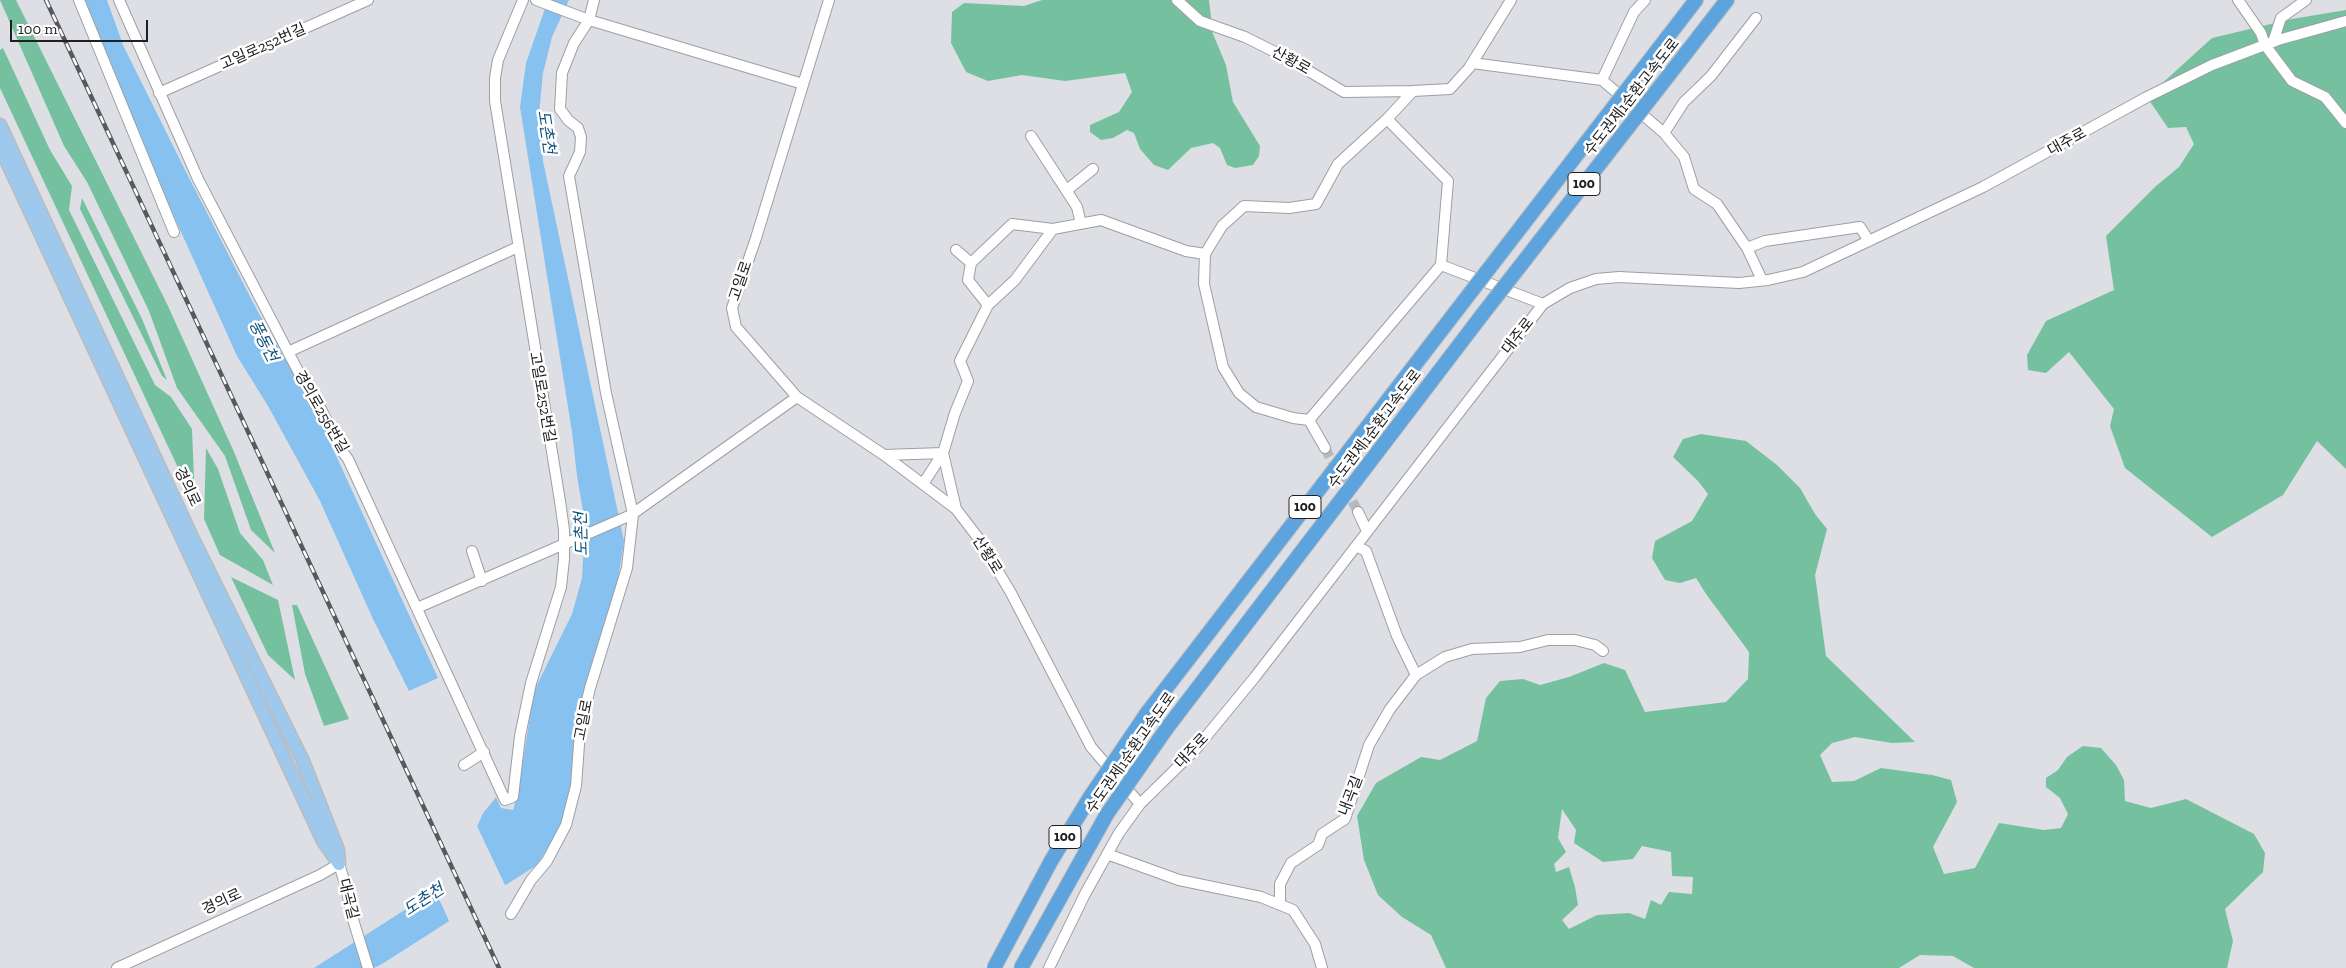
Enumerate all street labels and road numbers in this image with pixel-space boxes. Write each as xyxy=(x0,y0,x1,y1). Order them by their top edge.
street label: 고일로252번길 xyxy=(217,20,309,74)
street label: 수도권제1순환고속도로 xyxy=(1581,35,1683,159)
street label: 산황로 xyxy=(1269,43,1313,79)
street label: 대주로 xyxy=(2045,124,2089,160)
road number: 100 xyxy=(1568,172,1600,195)
street label: 고일로 xyxy=(726,258,756,304)
street label: 대주로 xyxy=(1498,314,1538,358)
street label: 고일로252번길 xyxy=(525,350,559,444)
street label: 수도권제1순환고속도로 xyxy=(1325,366,1425,492)
street label: 경의로256번길 xyxy=(290,368,352,456)
street label: 경의로 xyxy=(170,464,204,510)
road number: 100 xyxy=(1289,496,1321,518)
street label: 산황로 xyxy=(968,533,1006,577)
street label: 수도권제1순환고속도로 xyxy=(1082,689,1180,817)
street label: 고일로 xyxy=(571,698,597,742)
street label: 대주로 xyxy=(1171,730,1213,772)
street label: 내곡길 xyxy=(1335,773,1367,819)
road number: 100 xyxy=(1049,826,1081,849)
street label: 대곡길 xyxy=(334,877,362,921)
street label: 경의로 xyxy=(199,885,245,919)

